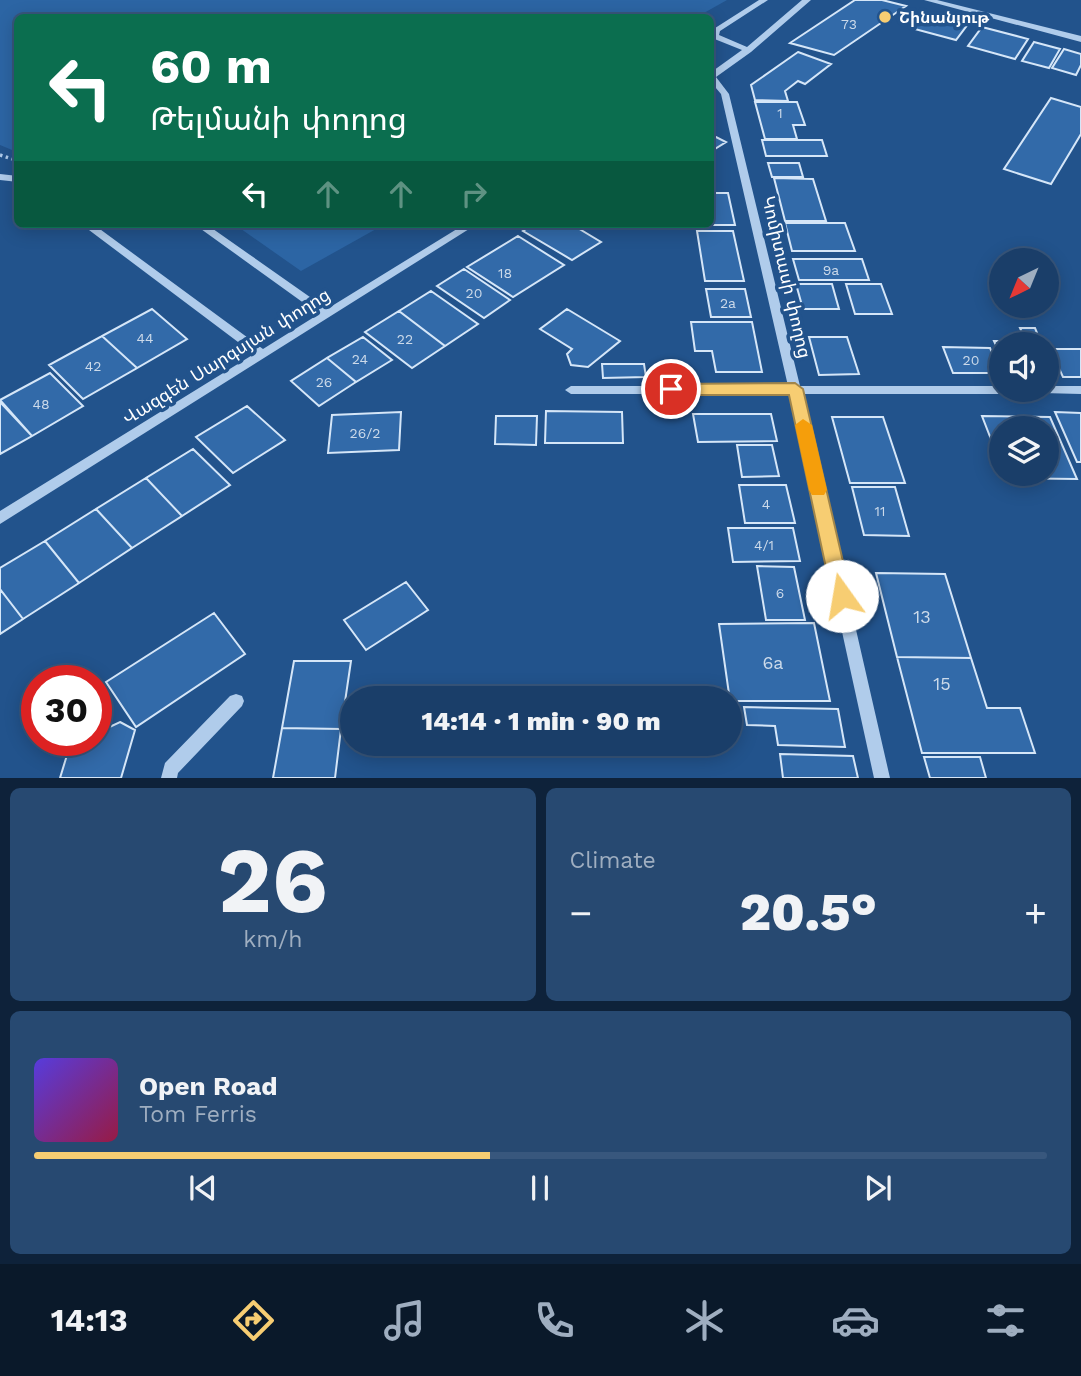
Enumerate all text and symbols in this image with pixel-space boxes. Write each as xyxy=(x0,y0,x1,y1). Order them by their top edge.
place label: Շինանյութ xyxy=(899,8,990,27)
marker: Շինանյութ xyxy=(877,9,893,25)
house number: 73 xyxy=(841,16,857,32)
text: 60 m xyxy=(150,37,272,95)
icon: left xyxy=(35,42,126,133)
text: Թելմանի փողոց xyxy=(150,100,407,138)
house number: 1 xyxy=(777,105,783,121)
icon: left xyxy=(236,175,274,213)
icon: ahead xyxy=(309,175,347,213)
icon: ahead xyxy=(382,175,420,213)
icon: right xyxy=(455,175,493,213)
street label: Կոմիտասի փողոց xyxy=(758,194,816,360)
north arrow xyxy=(989,248,1059,318)
map controls xyxy=(989,248,1059,486)
house number: 9a xyxy=(823,262,839,278)
house number: 18 xyxy=(498,265,512,281)
street label: Վազգեն Սարգսյան փողոց xyxy=(118,283,334,429)
house number: 20 xyxy=(466,285,482,301)
house number: 2a xyxy=(720,295,736,311)
house number: 44 xyxy=(136,330,154,346)
house number: 22 xyxy=(397,331,413,347)
button: sound xyxy=(989,332,1059,402)
house number: 24 xyxy=(352,351,368,367)
house number: 20 xyxy=(963,352,979,368)
house number: 42 xyxy=(85,358,101,374)
pin xyxy=(641,359,701,419)
icon: arrive xyxy=(652,370,690,408)
house number: 26 xyxy=(316,374,332,390)
house number: 48 xyxy=(32,396,50,412)
button: layers xyxy=(989,416,1059,486)
house number: 26/2 xyxy=(350,425,380,441)
house number: 4 xyxy=(762,496,770,512)
house number: 11 xyxy=(875,503,885,519)
house number: 4/1 xyxy=(754,537,774,553)
position arrow xyxy=(805,559,879,633)
house number: 6 xyxy=(776,585,784,601)
house number: 13 xyxy=(913,606,931,627)
house number: 6a xyxy=(762,652,784,673)
speed limit sign: 30 xyxy=(21,665,112,756)
house number: 15 xyxy=(933,673,951,694)
text: 14:14 · 1 min · 90 m xyxy=(421,706,661,736)
text: 26 xyxy=(218,827,328,934)
text: Climate xyxy=(570,847,656,874)
text: 20.5° xyxy=(740,882,877,943)
text: − xyxy=(570,891,592,935)
text: + xyxy=(1024,891,1047,935)
text: km/h xyxy=(243,926,302,953)
text: Open Road xyxy=(139,1071,277,1101)
text: Tom Ferris xyxy=(139,1101,257,1128)
icon: previous xyxy=(184,1169,222,1207)
icon: pause xyxy=(521,1169,559,1207)
icon: next xyxy=(859,1169,897,1207)
icon: directions xyxy=(229,1296,278,1345)
icon: music xyxy=(380,1296,429,1345)
icon: phone xyxy=(530,1296,579,1345)
icon: climate xyxy=(680,1296,729,1345)
icon: car xyxy=(831,1296,880,1345)
icon: filters xyxy=(981,1296,1030,1345)
text: 14:13 xyxy=(51,1301,128,1339)

